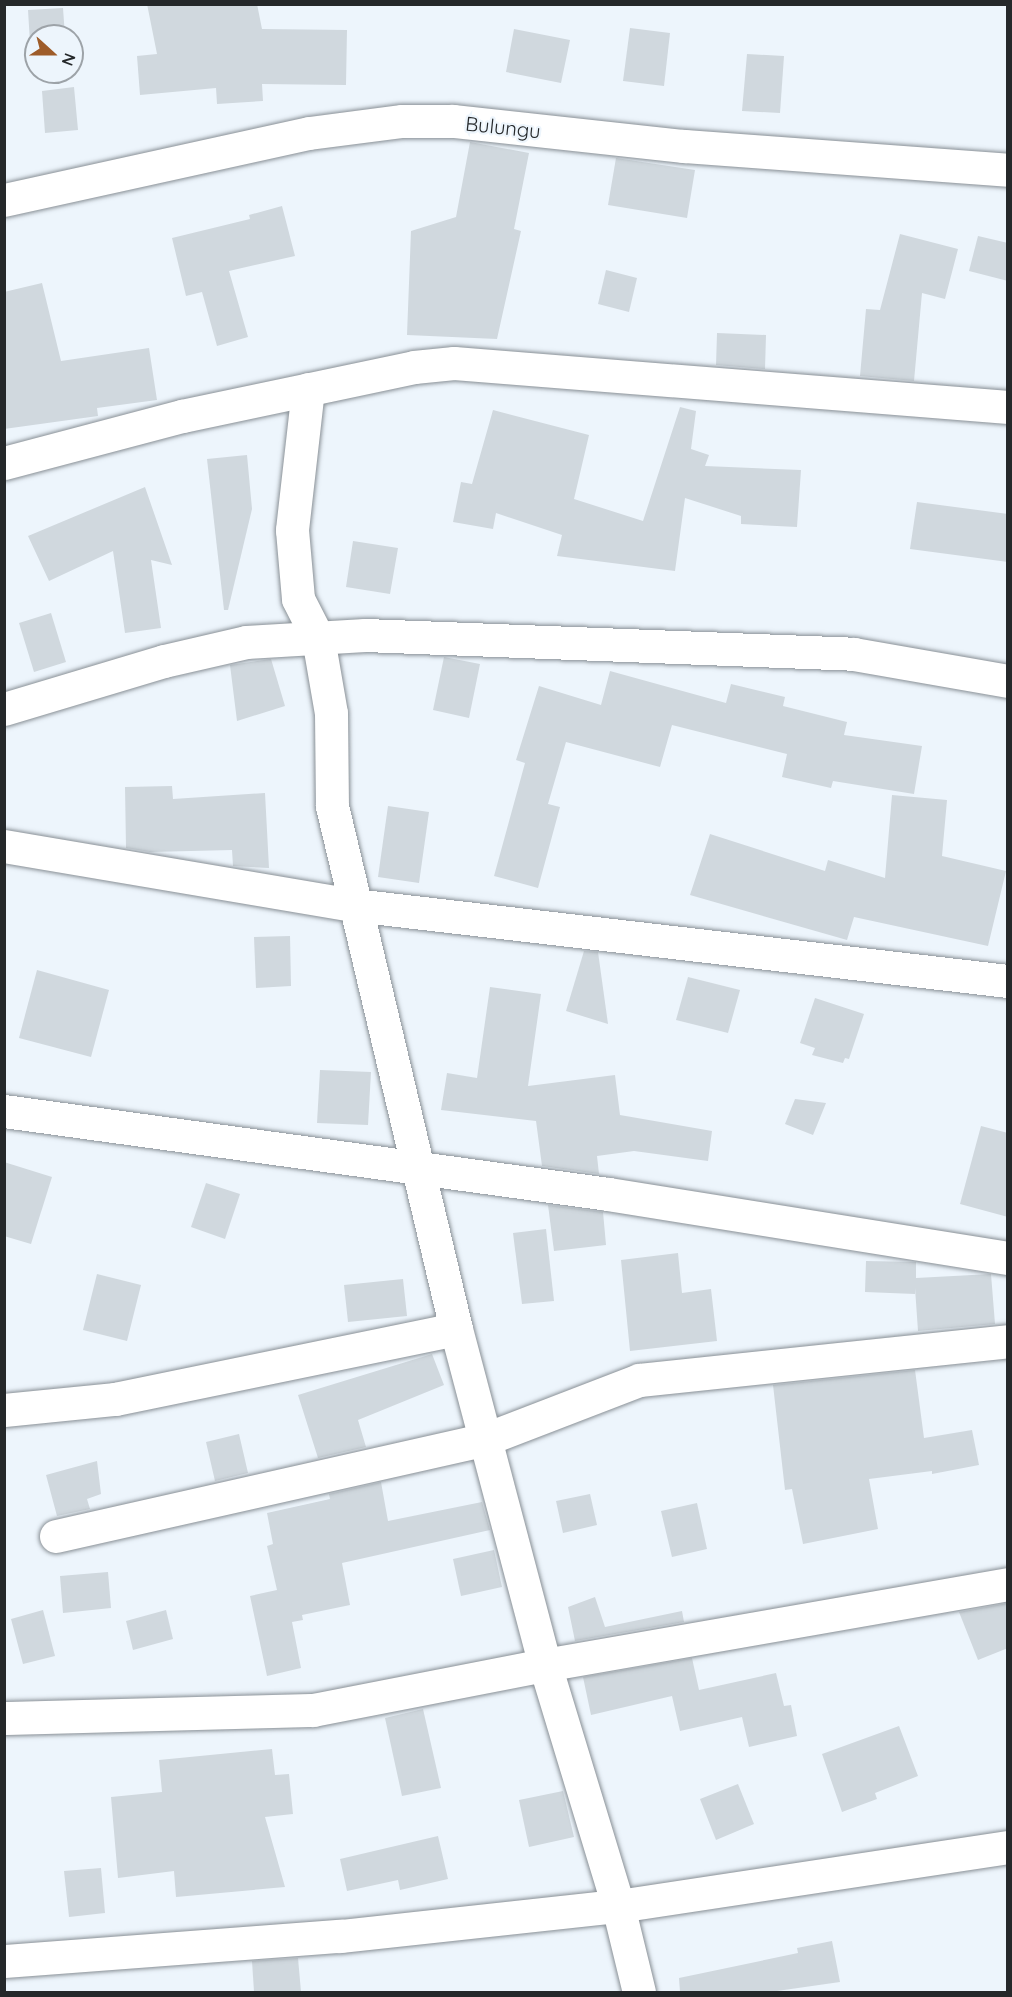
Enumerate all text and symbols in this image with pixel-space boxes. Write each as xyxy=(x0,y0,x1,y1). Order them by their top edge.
north arrow xyxy=(24,24,84,84)
text: N xyxy=(57,51,80,69)
street label: Bulungu xyxy=(464,111,542,143)

